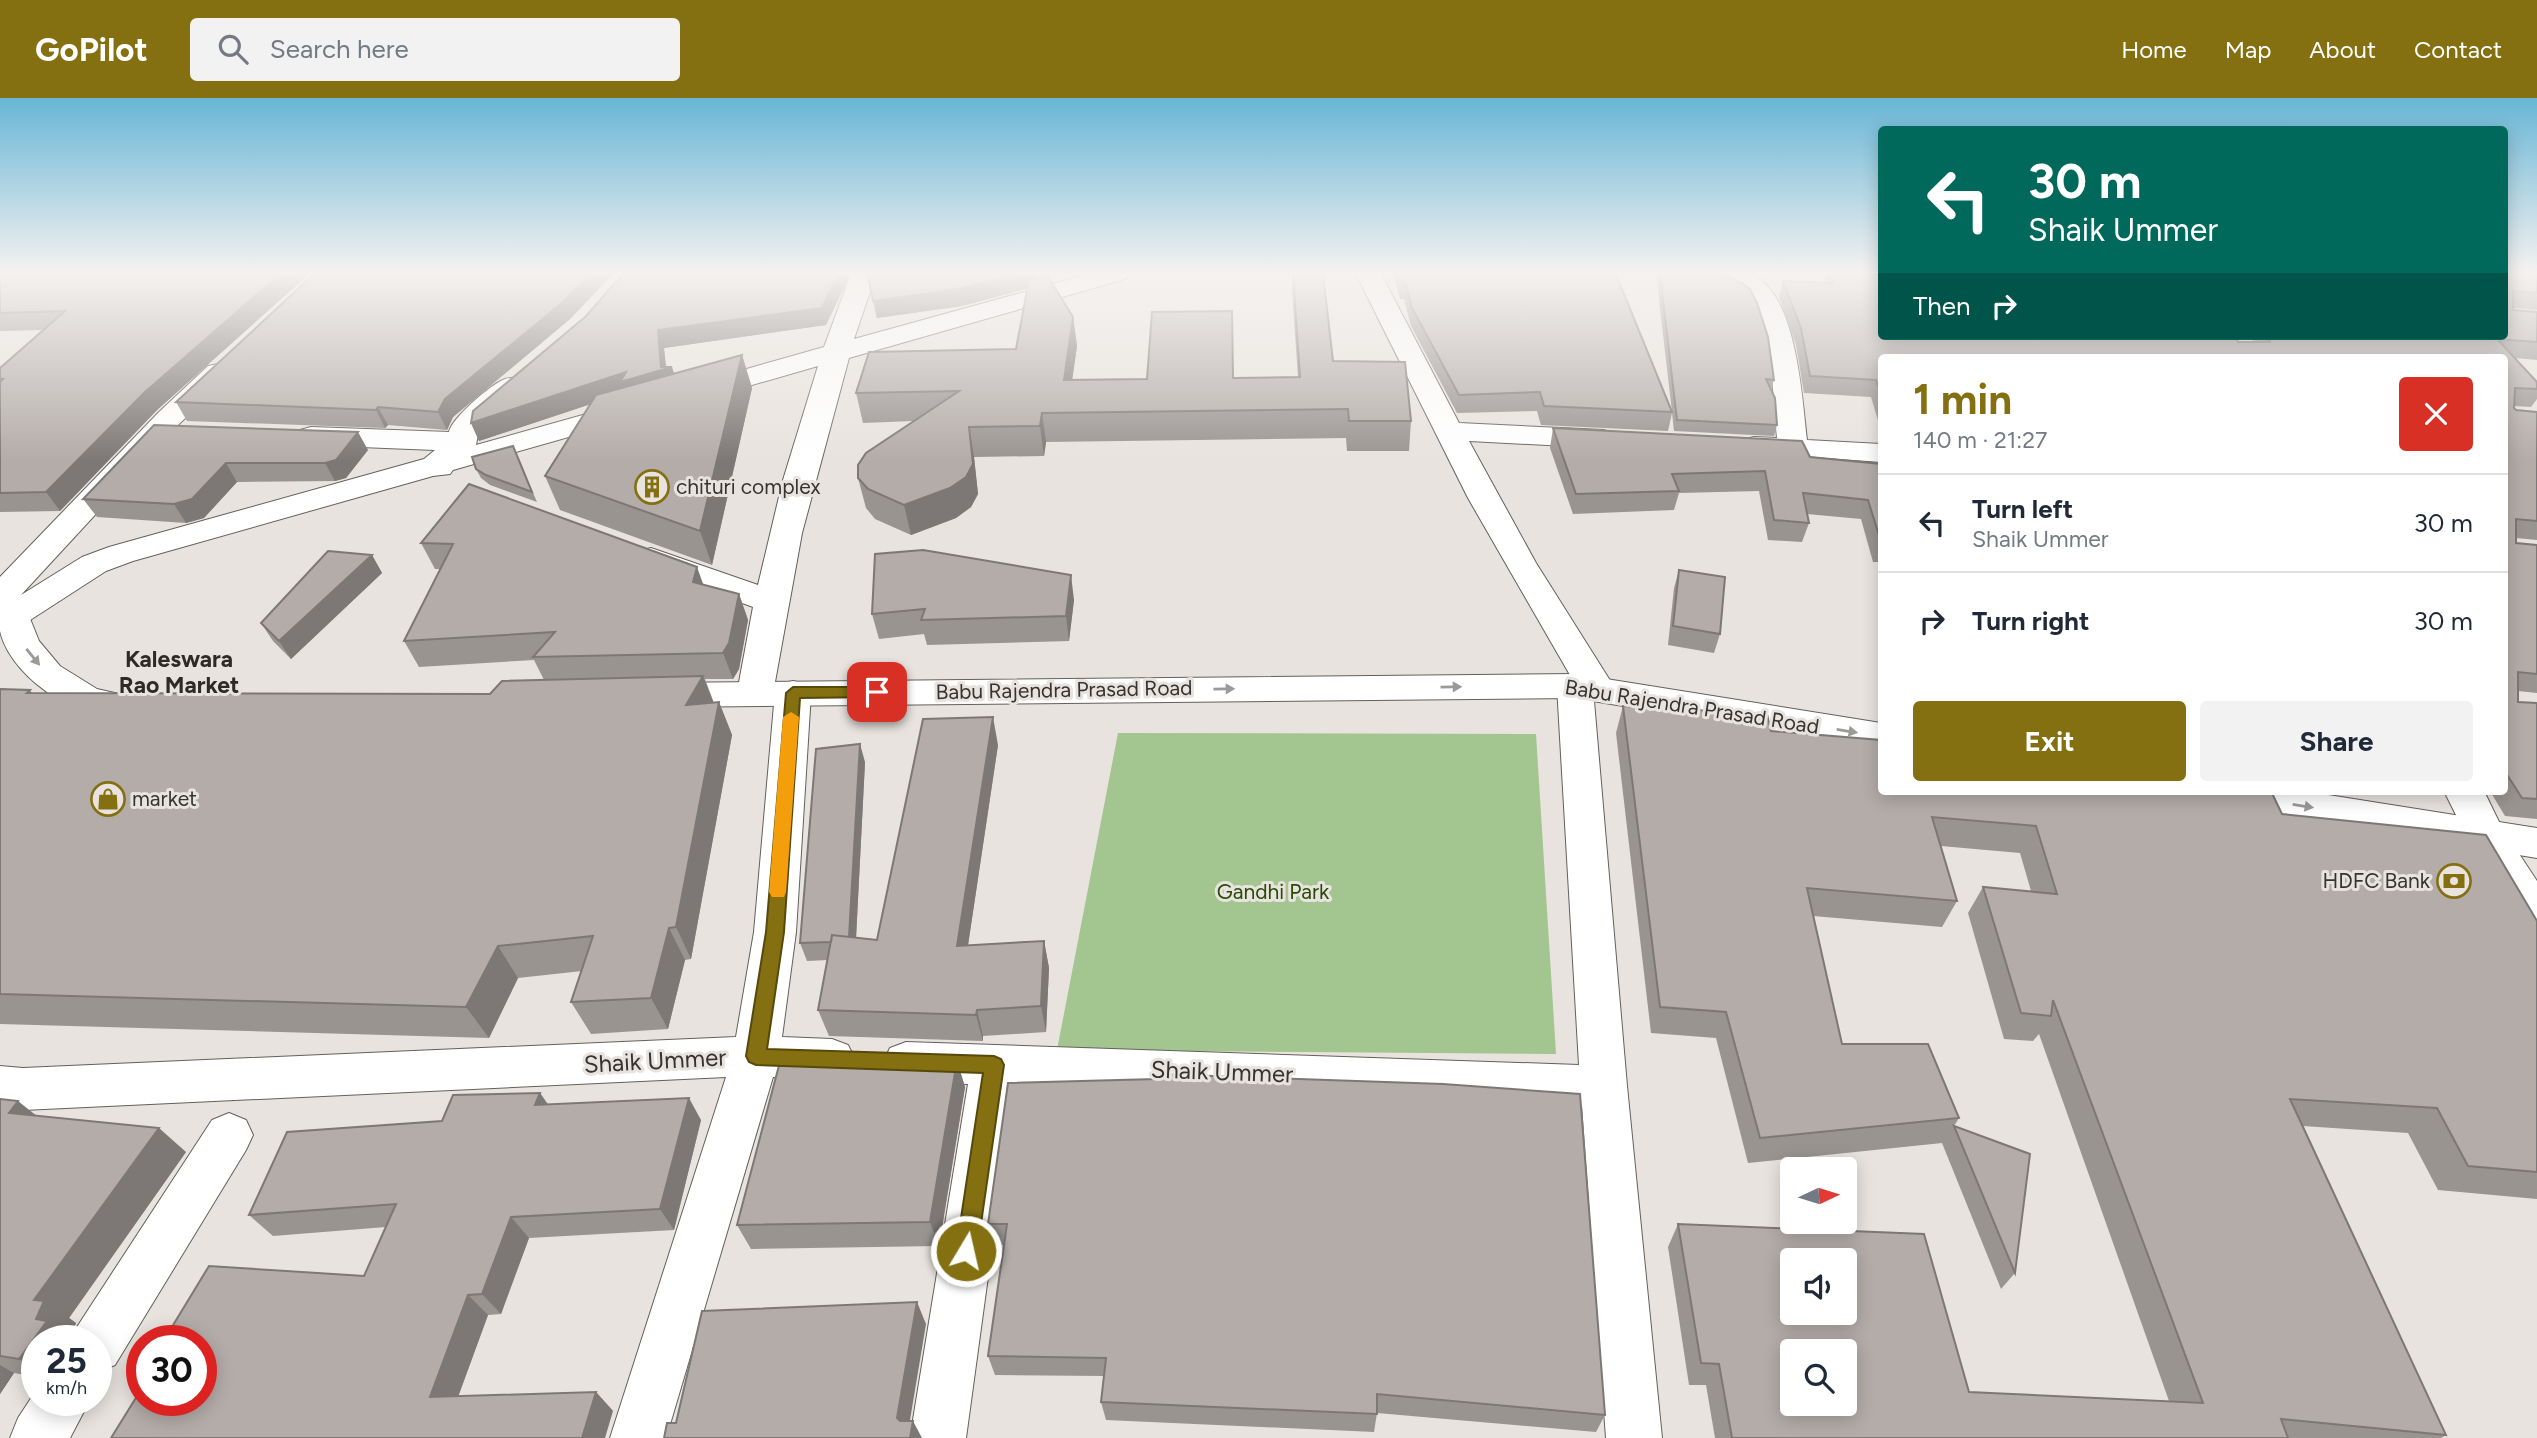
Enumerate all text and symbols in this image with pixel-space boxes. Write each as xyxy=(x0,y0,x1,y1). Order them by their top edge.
search box xyxy=(190,18,680,81)
text: GoPilot xyxy=(35,30,148,69)
icon: search xyxy=(214,30,252,68)
text: Search here xyxy=(270,33,409,65)
text: Home xyxy=(2121,35,2187,64)
text: Map xyxy=(2225,35,2271,64)
text: About xyxy=(2309,35,2376,64)
text: Contact xyxy=(2414,35,2502,64)
text: 30 m xyxy=(2028,151,2141,210)
icon: left xyxy=(1913,154,2004,245)
text: Shaik Ummer xyxy=(2028,211,2218,249)
icon: right xyxy=(1985,287,2023,325)
text: Then xyxy=(1913,290,1971,322)
text: 1 min xyxy=(1913,374,2012,425)
button: close xyxy=(2399,377,2473,451)
text: 140 m · 21:27 xyxy=(1913,426,2047,454)
building icon: chituri complex xyxy=(633,468,671,506)
place label: chituri complex xyxy=(676,474,821,499)
text: Turn left xyxy=(1972,493,2073,525)
icon: left xyxy=(1913,504,1951,542)
text: 30 m xyxy=(2414,507,2473,539)
text: Shaik Ummer xyxy=(1972,525,2109,553)
icon: right xyxy=(1913,602,1951,640)
text: Turn right xyxy=(1972,605,2089,637)
text: 30 m xyxy=(2414,605,2473,637)
district label: Kaleswara Rao Market xyxy=(119,645,239,699)
one-way arrow xyxy=(25,648,40,665)
pin xyxy=(847,662,907,722)
icon: arrive xyxy=(858,673,896,711)
street label: Babu Rajendra Prasad Road xyxy=(1563,674,1821,739)
street label: Babu Rajendra Prasad Road xyxy=(935,675,1193,704)
one-way arrow xyxy=(1440,681,1462,693)
one-way arrow xyxy=(1213,683,1235,695)
button: Exit xyxy=(1913,701,2186,781)
button: Share xyxy=(2200,701,2473,781)
one-way arrow xyxy=(1836,726,1858,737)
shop icon: market xyxy=(89,780,127,818)
place label: market xyxy=(132,786,197,811)
one-way arrow xyxy=(2293,801,2315,812)
bank icon: HDFC Bank xyxy=(2435,862,2473,900)
place label: HDFC Bank xyxy=(2323,868,2431,893)
park label: Gandhi Park xyxy=(1217,879,1330,904)
street label: Shaik Ummer xyxy=(583,1042,727,1079)
street label: Shaik Ummer xyxy=(1150,1055,1294,1088)
north arrow xyxy=(1780,1157,1857,1234)
map controls xyxy=(1780,1157,1857,1416)
position arrow xyxy=(929,1214,1003,1288)
button: sound xyxy=(1780,1248,1857,1325)
speed limit sign: 30 xyxy=(126,1325,217,1416)
button: search xyxy=(1780,1339,1857,1416)
text: 25 xyxy=(46,1340,87,1382)
text: km/h xyxy=(46,1377,87,1399)

